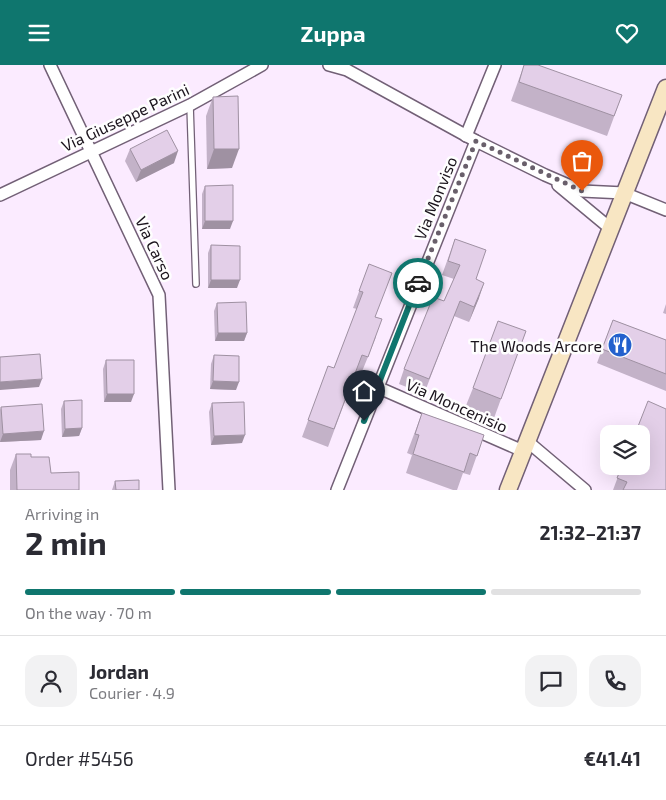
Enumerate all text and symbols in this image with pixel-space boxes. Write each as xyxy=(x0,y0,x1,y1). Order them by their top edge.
icon: menu xyxy=(25,19,53,47)
icon: heart xyxy=(613,19,641,47)
text: Zuppa xyxy=(301,20,365,46)
street label: Via Giuseppe Parini xyxy=(58,79,192,155)
pin xyxy=(561,140,603,191)
icon: bag xyxy=(568,147,596,175)
street label: Via Monviso xyxy=(410,154,460,242)
street label: Via Carso xyxy=(132,213,178,283)
courier xyxy=(393,258,443,308)
icon: car xyxy=(404,269,432,297)
restaurant icon: The Woods Arcore xyxy=(607,332,633,358)
place label: The Woods Arcore xyxy=(470,336,602,355)
pin xyxy=(343,370,385,421)
street label: Via Moncenisio xyxy=(403,374,511,436)
icon: home xyxy=(350,377,378,405)
map controls xyxy=(600,425,650,475)
button: layers xyxy=(600,425,650,475)
text: Arriving in xyxy=(25,504,99,523)
text: 21:32–21:37 xyxy=(539,521,641,544)
text: 2 min xyxy=(25,523,107,561)
text: On the way · 70 m xyxy=(25,603,152,622)
button: person xyxy=(25,655,77,707)
button: chat xyxy=(525,655,577,707)
button: phone xyxy=(589,655,641,707)
text: Jordan xyxy=(89,660,149,683)
text: Courier · 4.9 xyxy=(89,683,175,702)
text: Order #5456 xyxy=(25,747,134,770)
text: €41.41 xyxy=(584,747,641,770)

